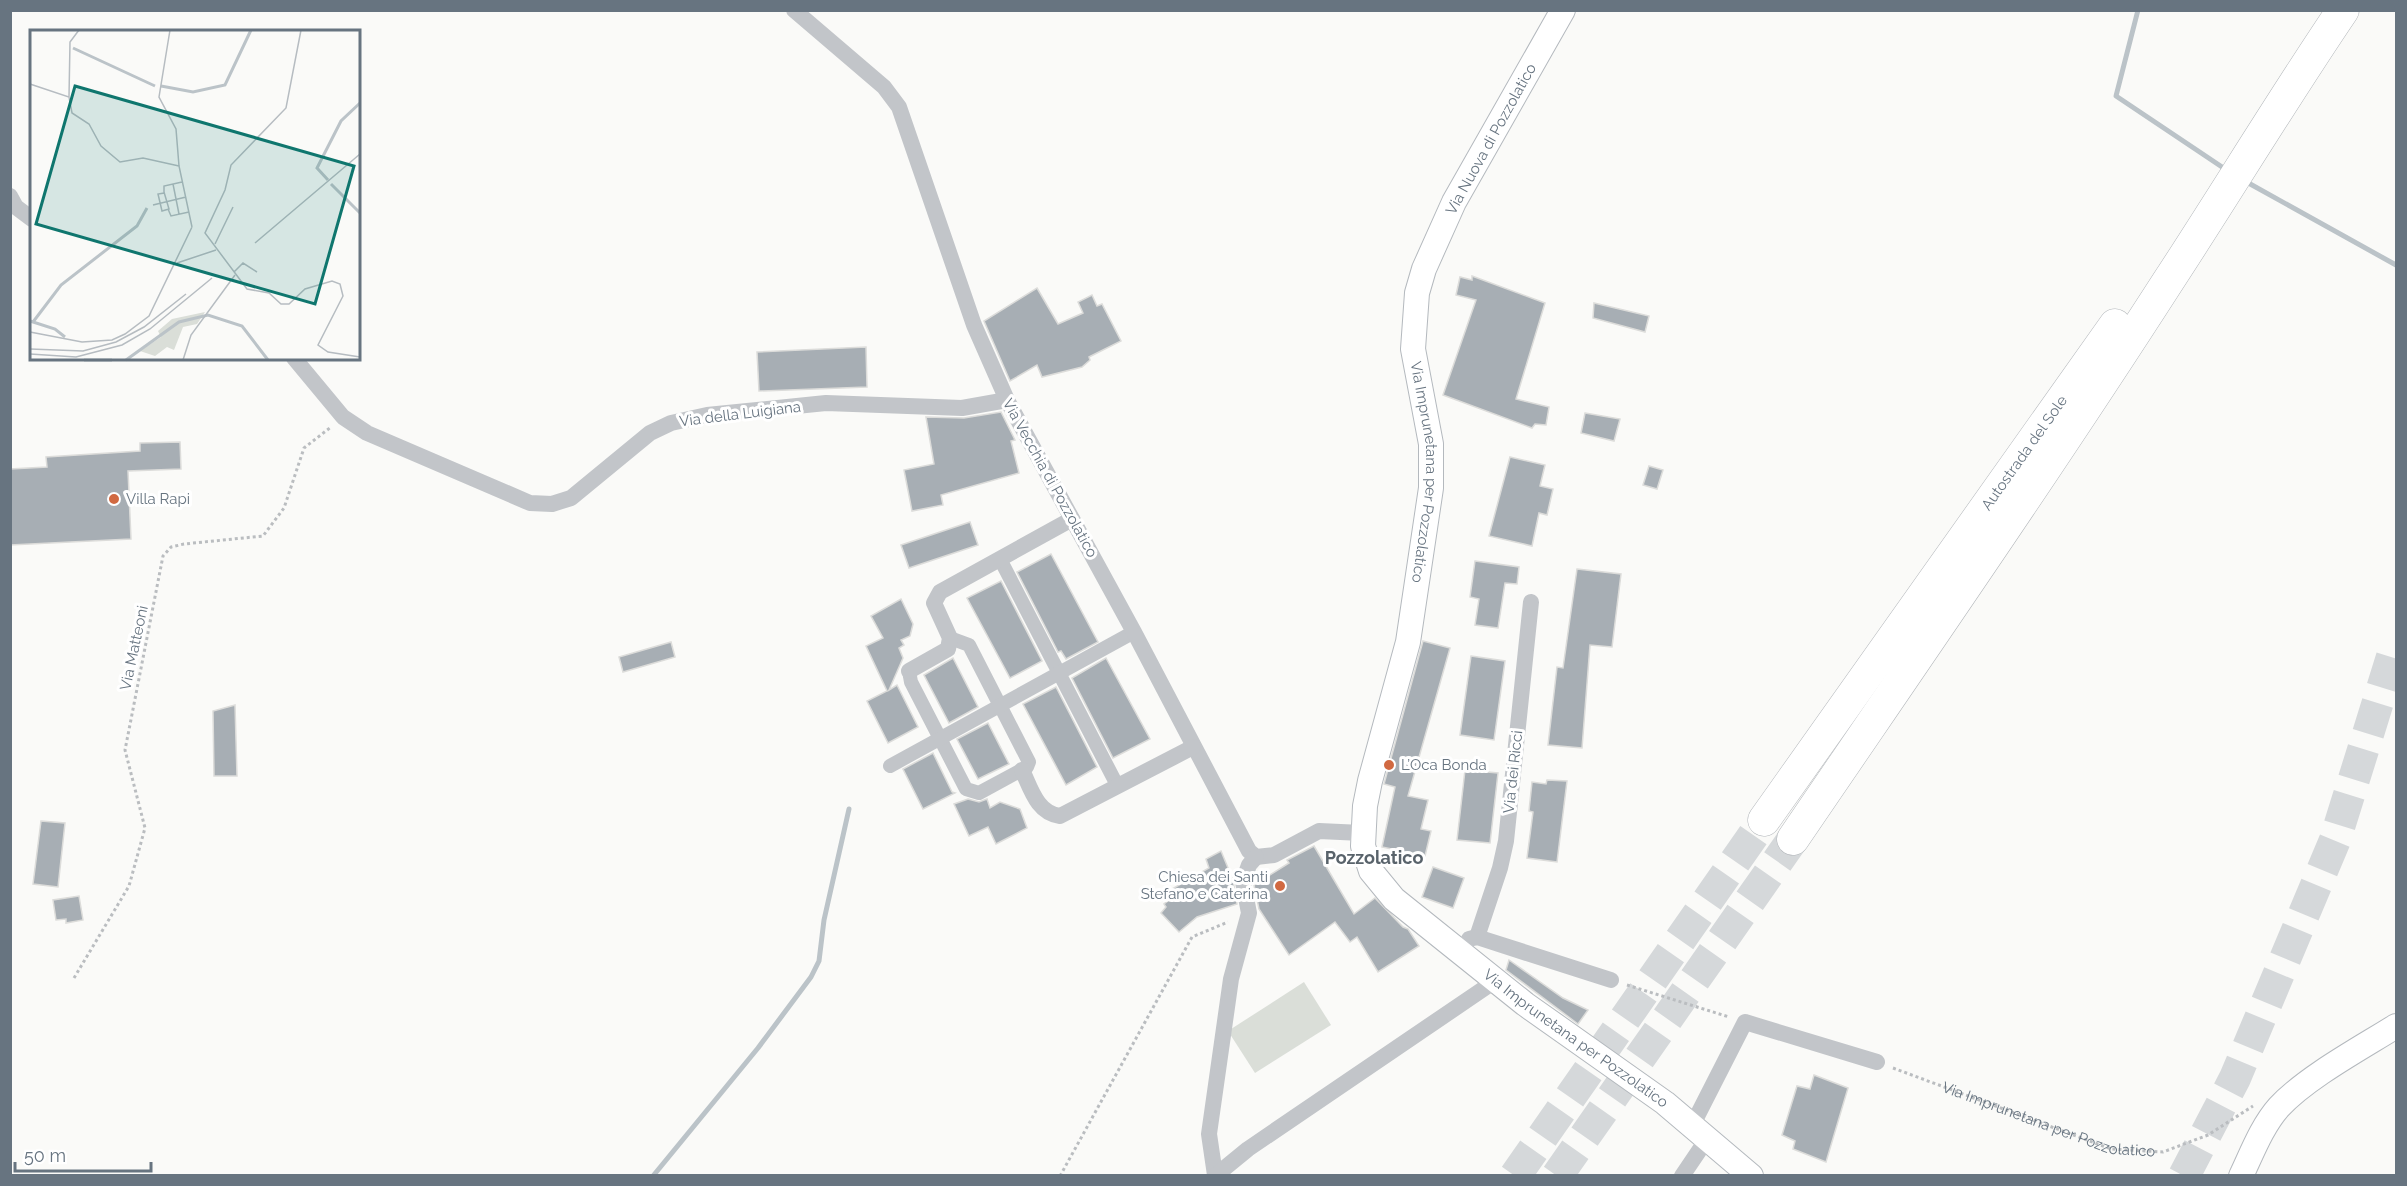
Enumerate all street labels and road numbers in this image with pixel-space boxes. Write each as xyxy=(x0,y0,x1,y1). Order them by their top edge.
street label: Via Nuova di Pozzolatico xyxy=(1442,60,1540,218)
street label: Via Imprunetana per Pozzolatico xyxy=(1407,360,1440,584)
street label: Autostrada del Sole xyxy=(1978,392,2071,514)
street label: Via Vecchia di Pozzolatico xyxy=(999,395,1101,561)
street label: Via della Luigiana xyxy=(678,398,802,430)
street label: Via Matteoni xyxy=(116,604,152,692)
street label: Via dei Ricci xyxy=(1500,730,1526,814)
street label: Via Imprunetana per Pozzolatico xyxy=(1480,965,1672,1111)
street label: Via Imprunetana per Pozzolatico xyxy=(1940,1078,2156,1161)

